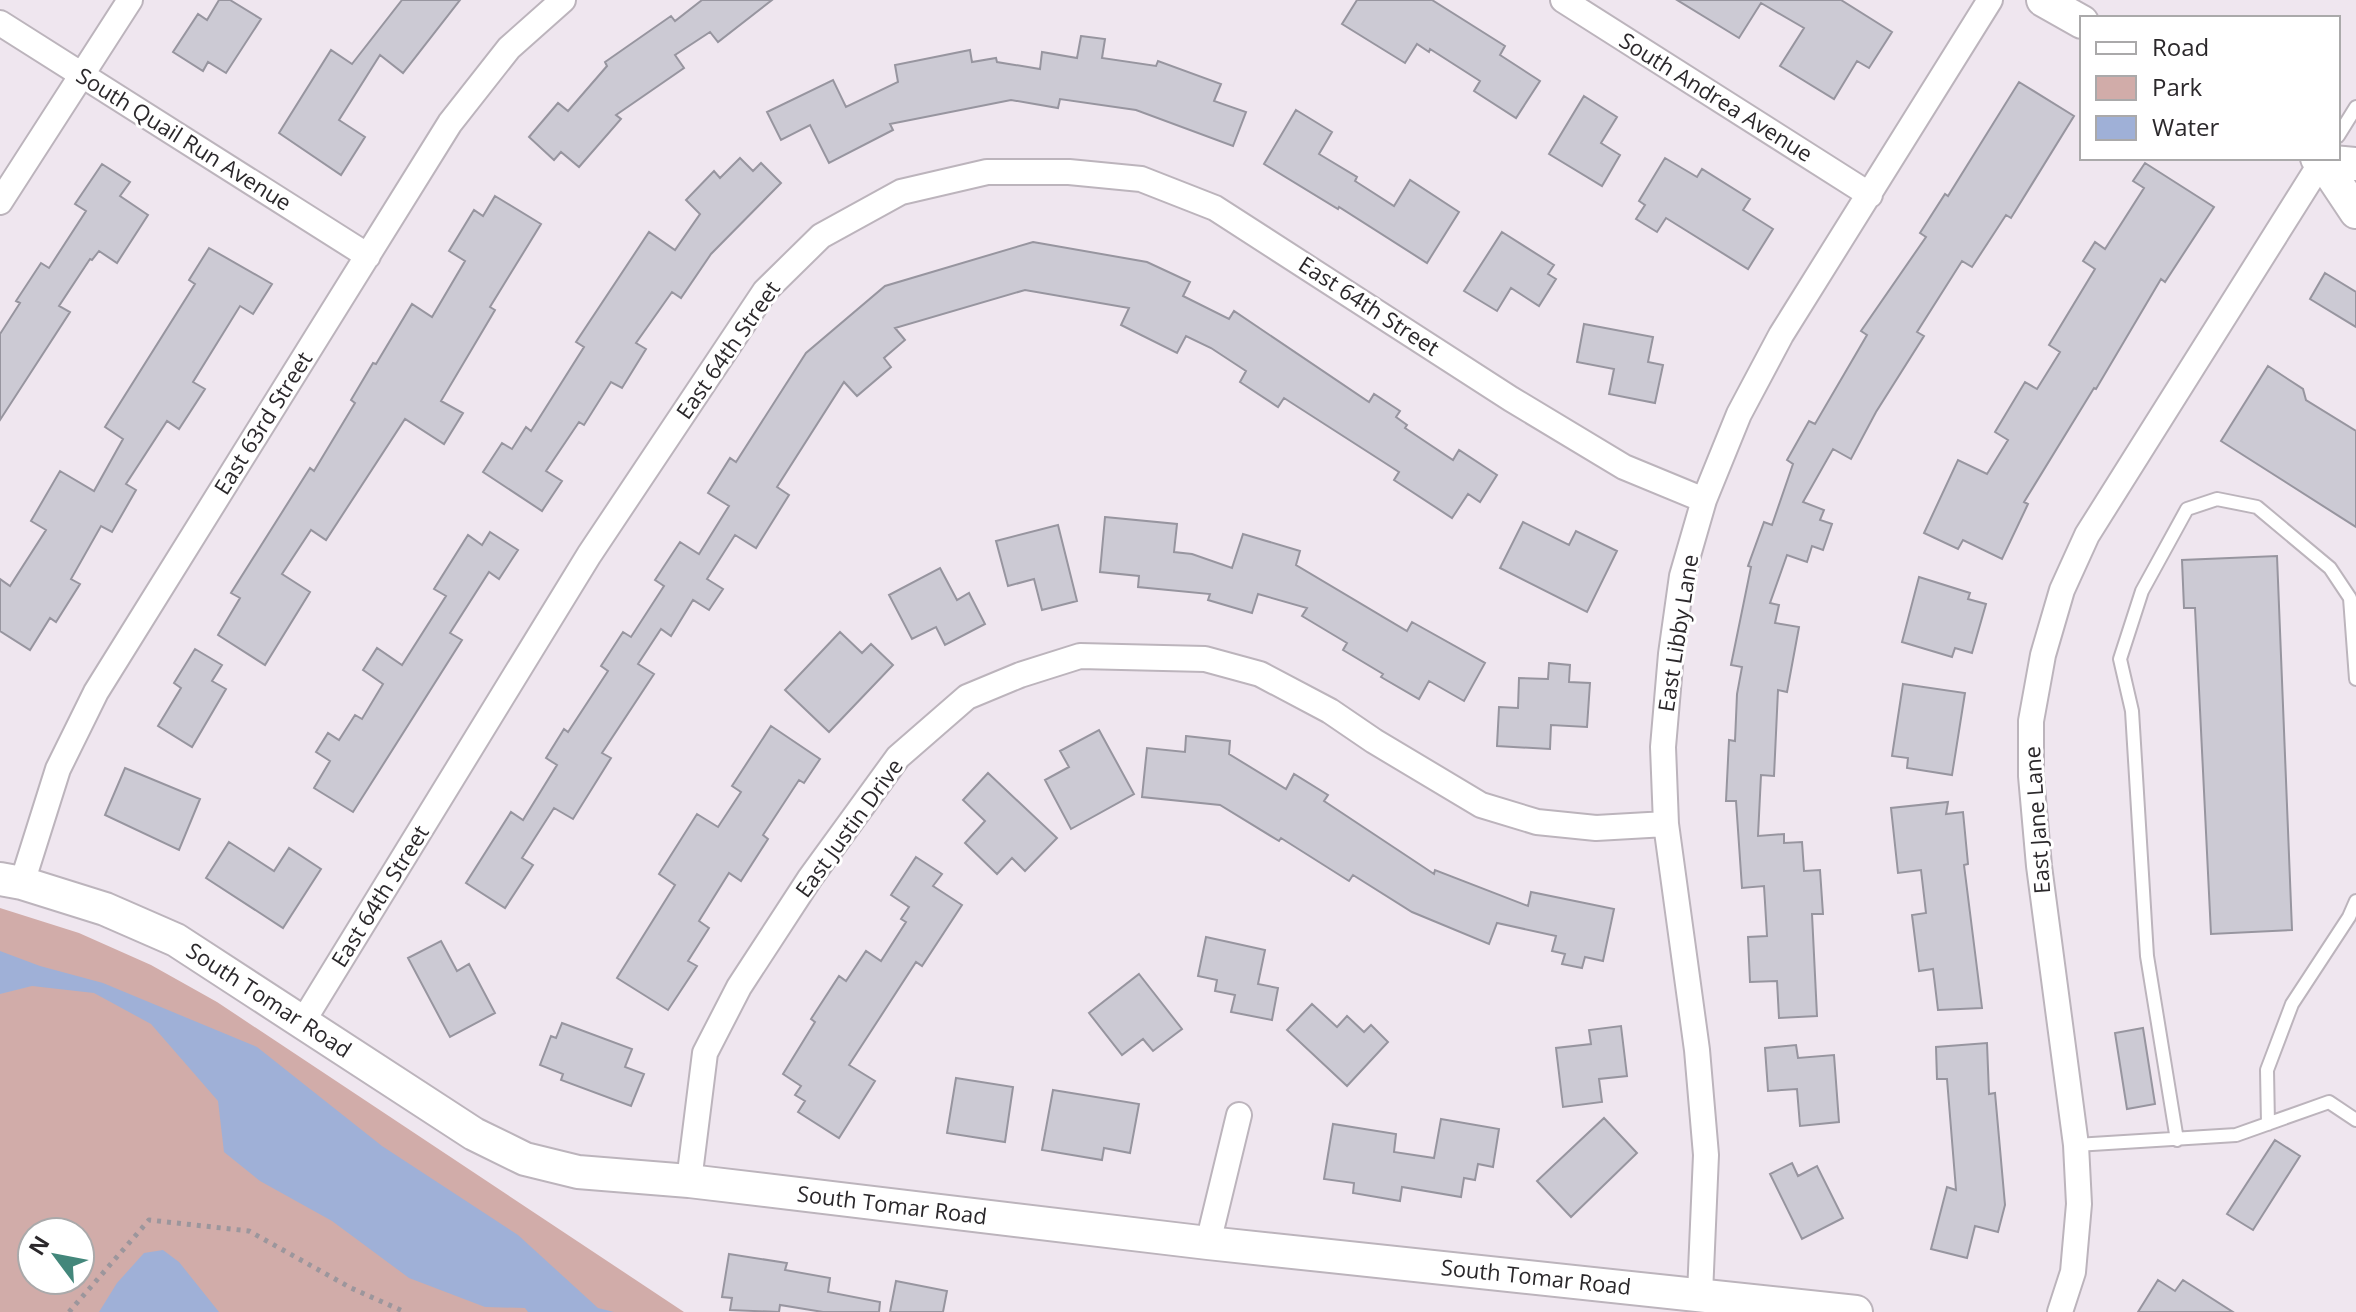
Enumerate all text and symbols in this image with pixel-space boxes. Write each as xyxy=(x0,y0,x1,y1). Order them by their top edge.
legend xyxy=(2080,16,2340,160)
street label: South Andrea Avenue xyxy=(1614,24,1819,168)
text: Road xyxy=(2152,30,2209,63)
street label: South Quail Run Avenue xyxy=(71,60,298,217)
text: Park xyxy=(2152,70,2203,103)
text: Water xyxy=(2152,110,2220,143)
street label: East 64th Street xyxy=(1293,248,1446,362)
street label: East 64th Street xyxy=(668,274,786,424)
street label: East 63rd Street xyxy=(206,345,318,500)
street label: East Libby Lane xyxy=(1650,552,1704,714)
street label: East Jane Lane xyxy=(2016,745,2056,895)
street label: East Justin Drive xyxy=(788,752,909,903)
street label: East 64th Street xyxy=(323,819,435,972)
street label: South Tomar Road xyxy=(181,935,358,1064)
street label: South Tomar Road xyxy=(796,1177,989,1231)
north arrow xyxy=(16,1216,96,1296)
text: N xyxy=(21,1229,56,1260)
street label: South Tomar Road xyxy=(1440,1251,1633,1301)

